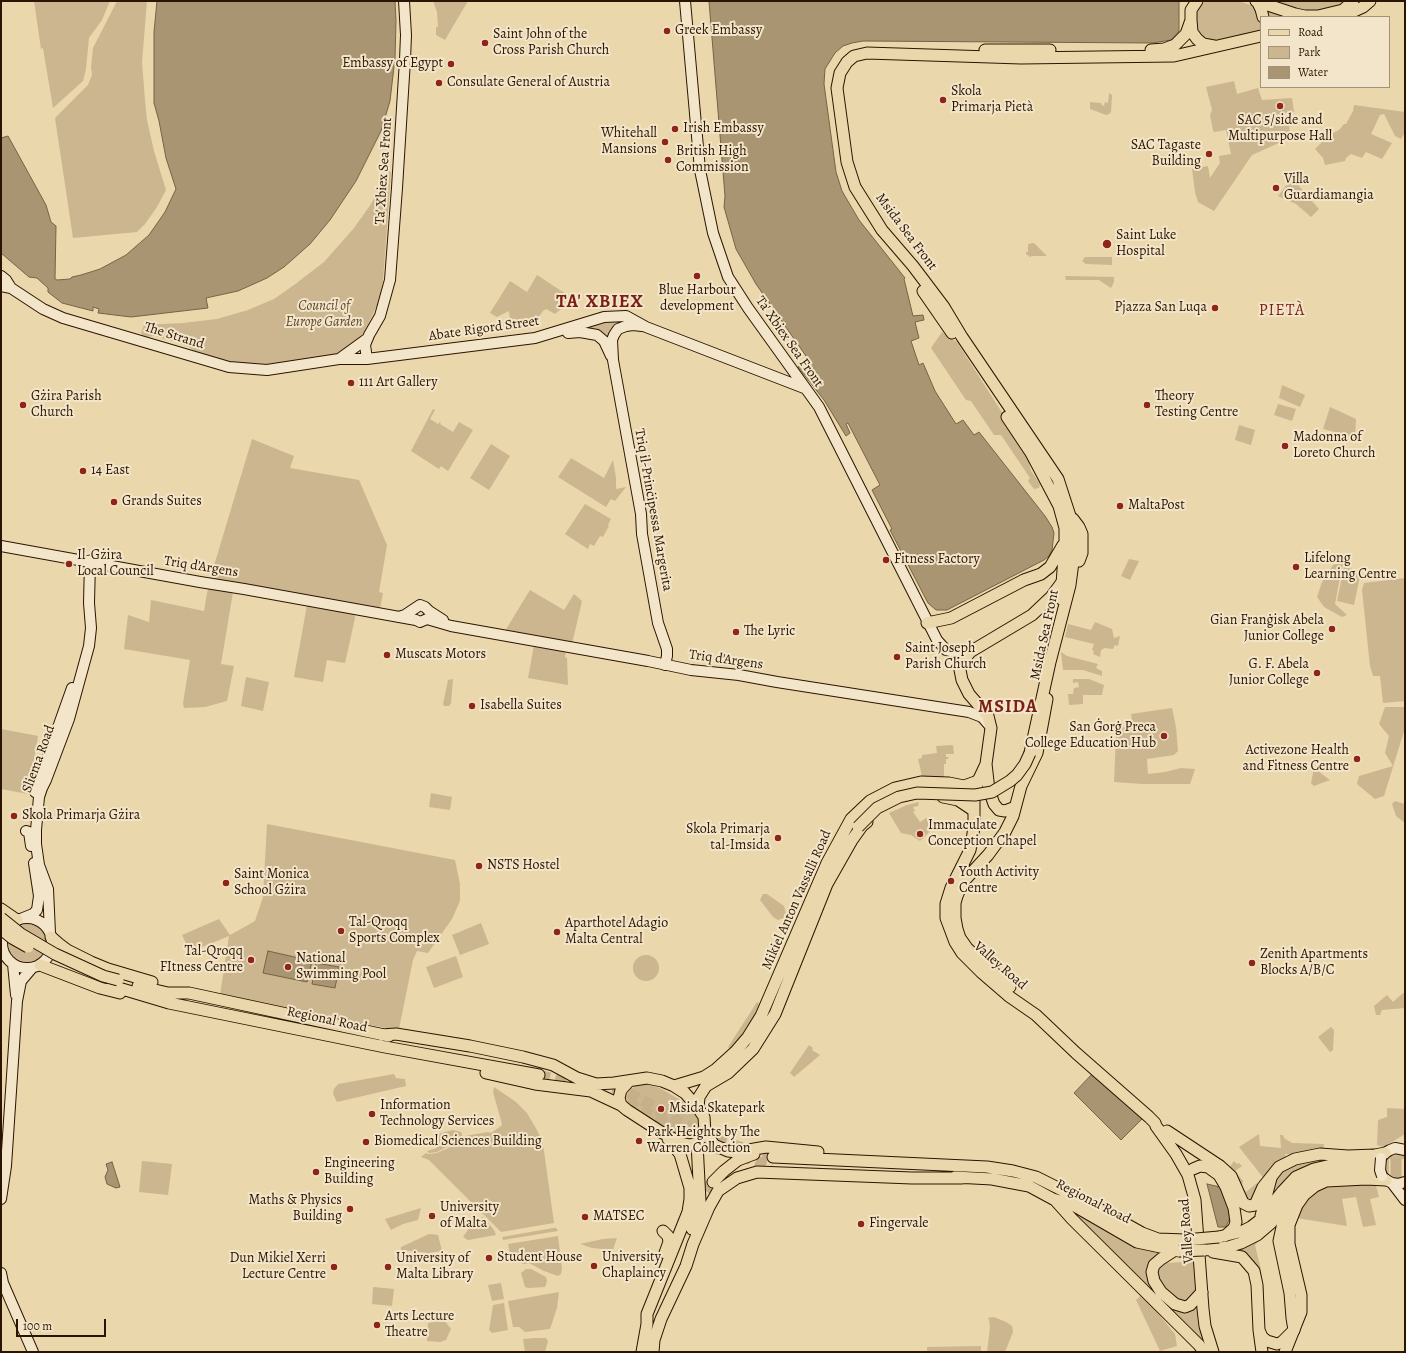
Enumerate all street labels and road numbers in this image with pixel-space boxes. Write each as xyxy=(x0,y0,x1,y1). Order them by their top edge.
street label: Ta' Xbiex Sea Front xyxy=(372,117,396,225)
street label: Msida Sea Front xyxy=(872,190,940,274)
street label: Ta' Xbiex Sea Front xyxy=(751,293,827,391)
street label: Abate Rigord Street xyxy=(428,313,540,345)
street label: The Strand xyxy=(142,319,206,353)
street label: Triq il-Prinċipessa Margerita xyxy=(630,427,676,593)
street label: Triq d'Argens xyxy=(163,553,239,581)
street label: Msida Sea Front xyxy=(1027,588,1063,682)
street label: Triq d'Argens xyxy=(688,646,764,674)
street label: Sliema Road xyxy=(19,723,59,795)
street label: Mikiel Anton Vassalli Road xyxy=(759,828,835,972)
street label: Valley Road xyxy=(970,938,1030,994)
street label: Regional Road xyxy=(285,1003,369,1037)
street label: Regional Road xyxy=(1053,1176,1133,1228)
street label: Valley Road xyxy=(1176,1198,1198,1264)

